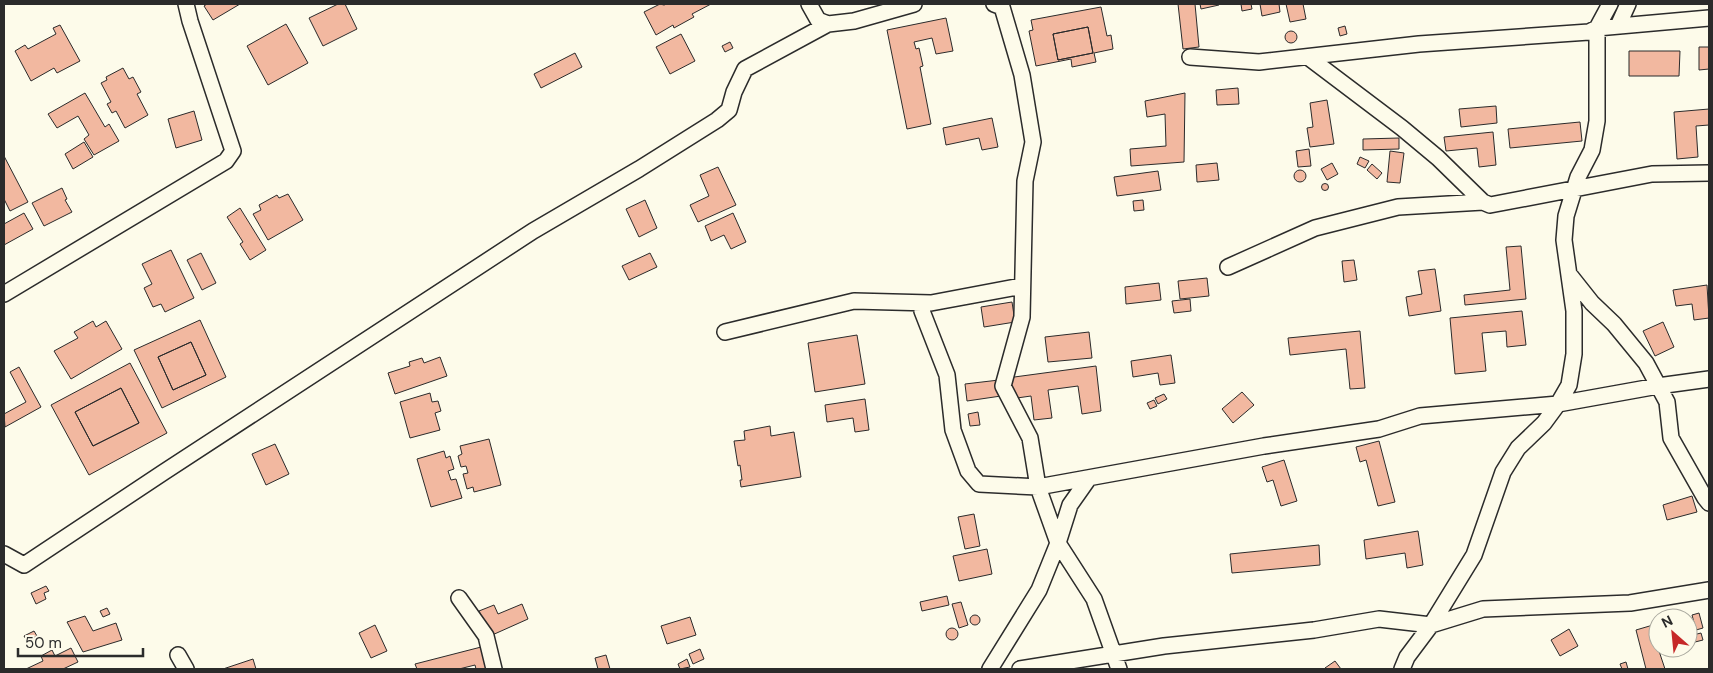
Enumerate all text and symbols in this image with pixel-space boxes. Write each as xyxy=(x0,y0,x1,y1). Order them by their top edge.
north arrow xyxy=(1648,608,1698,658)
text: N xyxy=(1658,611,1676,632)
scale bar xyxy=(18,626,142,658)
text: 50 m xyxy=(25,633,62,653)

